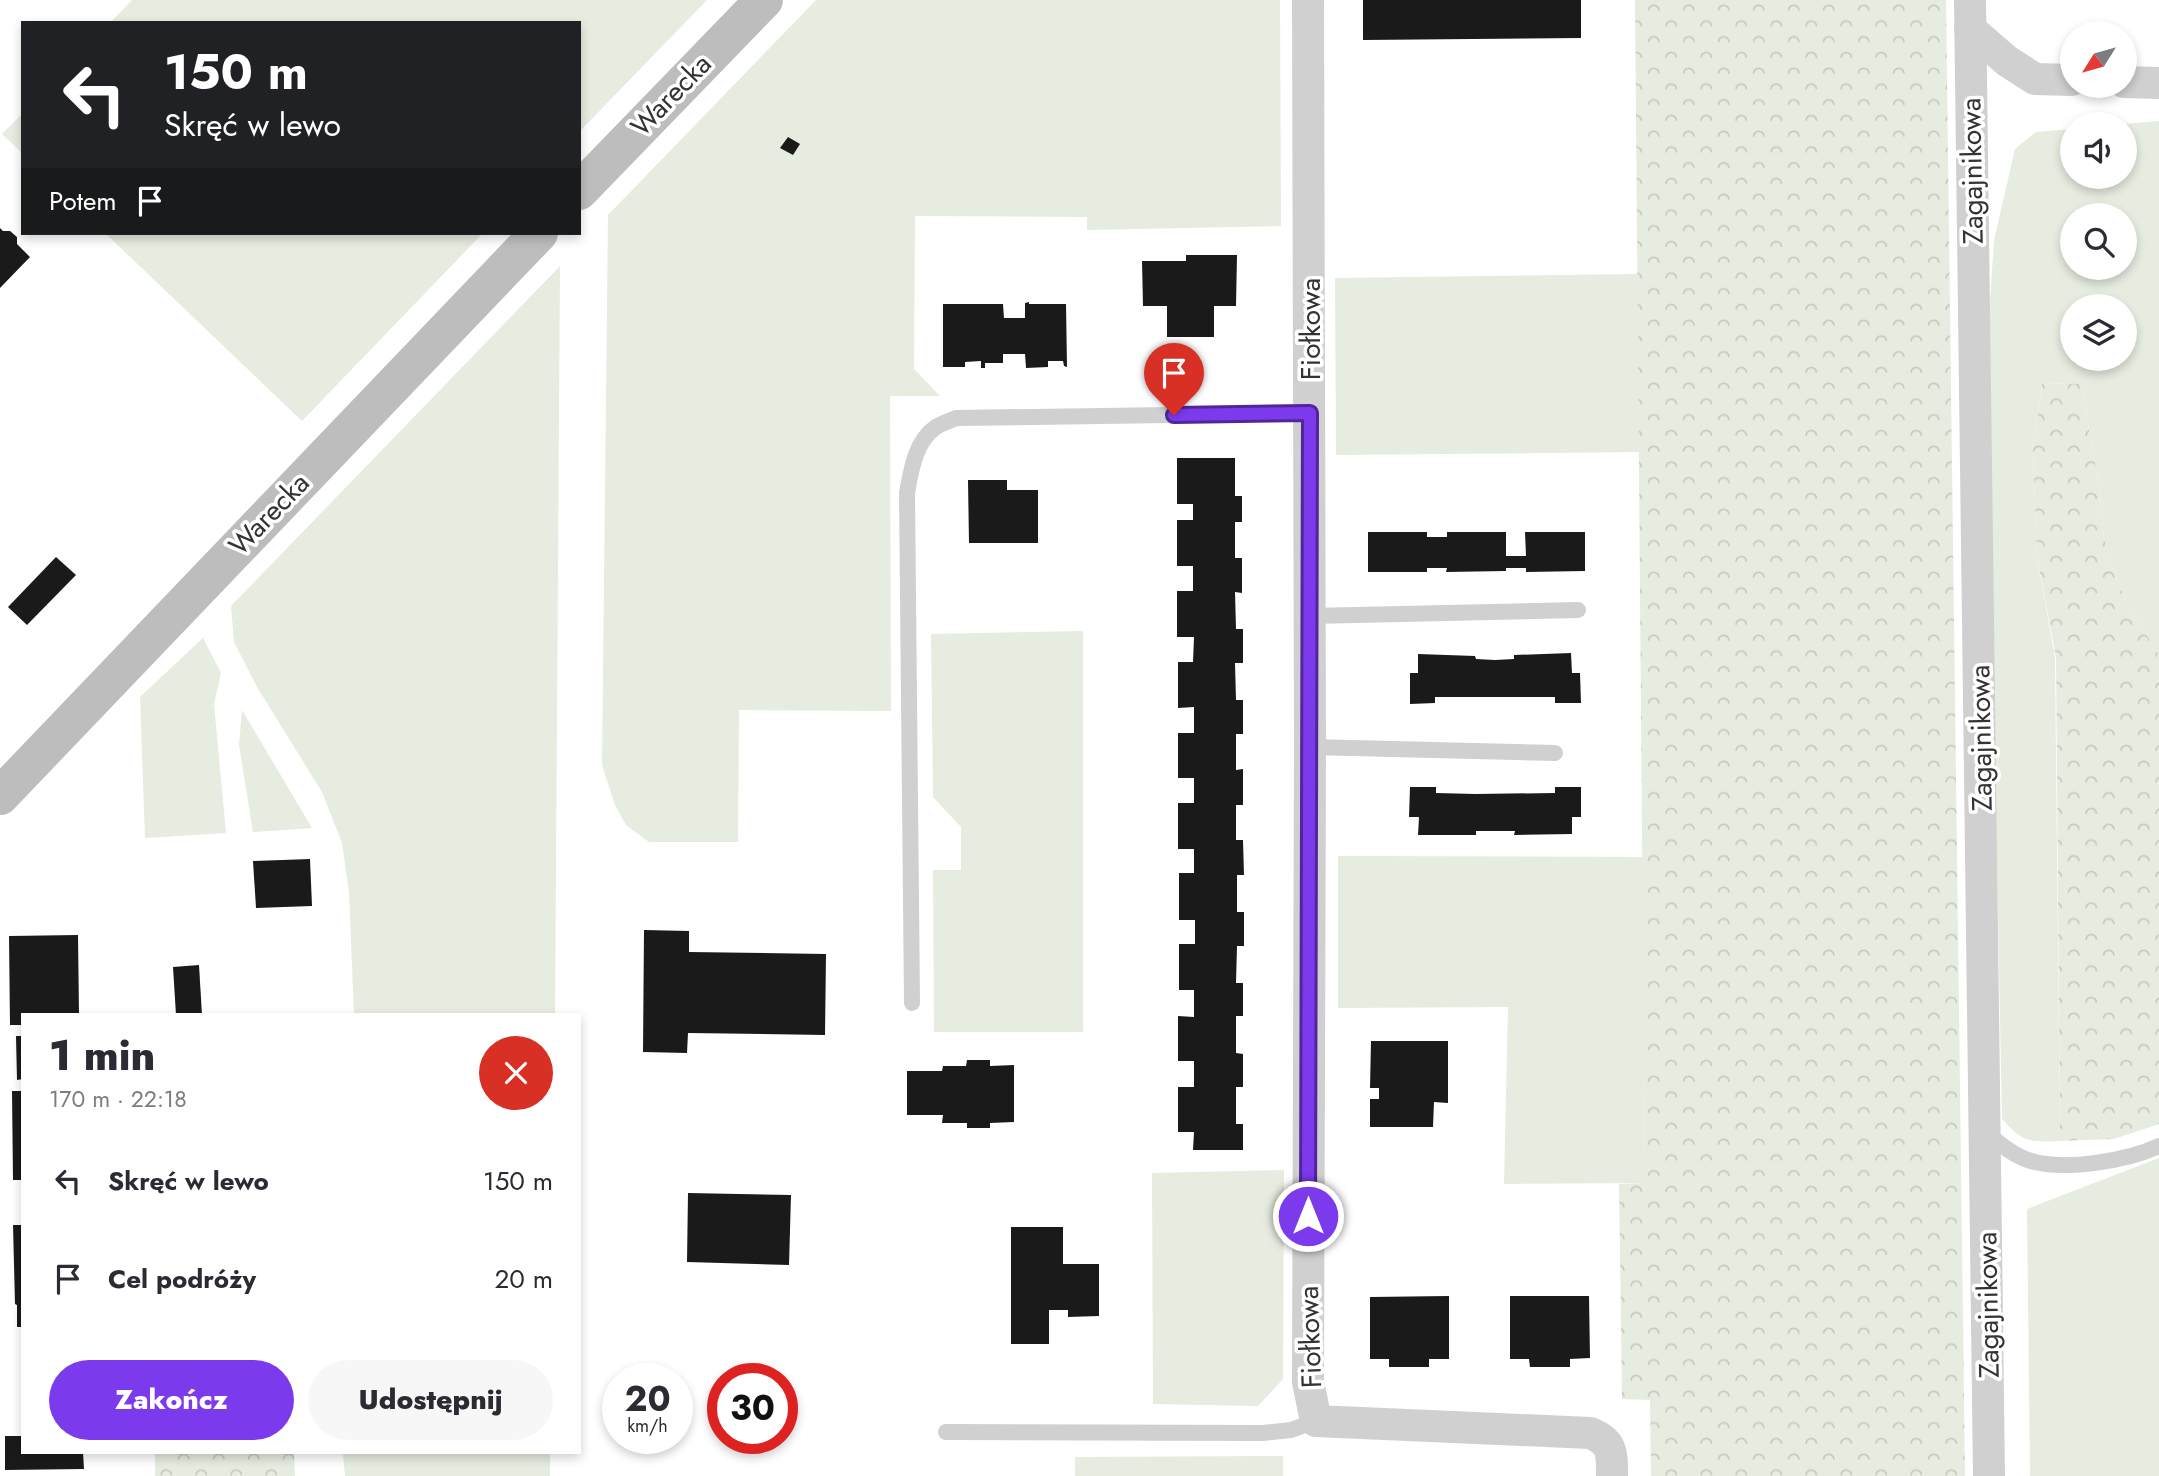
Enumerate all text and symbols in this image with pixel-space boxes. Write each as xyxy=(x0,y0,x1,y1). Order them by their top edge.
north arrow xyxy=(2060,21,2137,98)
map controls xyxy=(2060,21,2137,371)
text: 150 m xyxy=(164,37,308,107)
street label: Warecka xyxy=(621,44,721,146)
icon: left xyxy=(49,49,140,140)
street label: Zagajnikowa xyxy=(1950,97,1994,245)
text: Skręć w lewo xyxy=(164,102,341,148)
button: sound xyxy=(2060,112,2137,189)
text: Potem xyxy=(49,182,117,220)
icon: arrive xyxy=(131,182,169,220)
button: search xyxy=(2060,203,2137,280)
street label: Fiołkowa xyxy=(1290,278,1331,380)
button: layers xyxy=(2060,294,2137,371)
pin xyxy=(1144,343,1204,415)
icon: arrive xyxy=(1155,354,1193,392)
street label: Warecka xyxy=(219,463,319,565)
street label: Zagajnikowa xyxy=(1959,664,2003,812)
text: 1 min xyxy=(49,1025,155,1086)
button: close xyxy=(479,1036,553,1110)
text: 170 m · 22:18 xyxy=(49,1082,187,1116)
icon: left xyxy=(49,1162,87,1200)
text: Skręć w lewo xyxy=(108,1162,269,1200)
text: 150 m xyxy=(483,1162,553,1200)
position arrow xyxy=(1271,1179,1345,1253)
street label: Zagajnikowa xyxy=(1966,1231,2010,1379)
icon: arrive xyxy=(49,1260,87,1298)
text: Cel podróży xyxy=(108,1260,256,1298)
text: 20 m xyxy=(495,1260,553,1298)
street label: Fiołkowa xyxy=(1288,1285,1332,1389)
button: Zakończ xyxy=(49,1360,294,1440)
button: Udostępnij xyxy=(308,1360,553,1440)
speed limit sign: 30 xyxy=(707,1363,798,1454)
text: 20 xyxy=(624,1374,671,1424)
text: km/h xyxy=(627,1413,668,1439)

